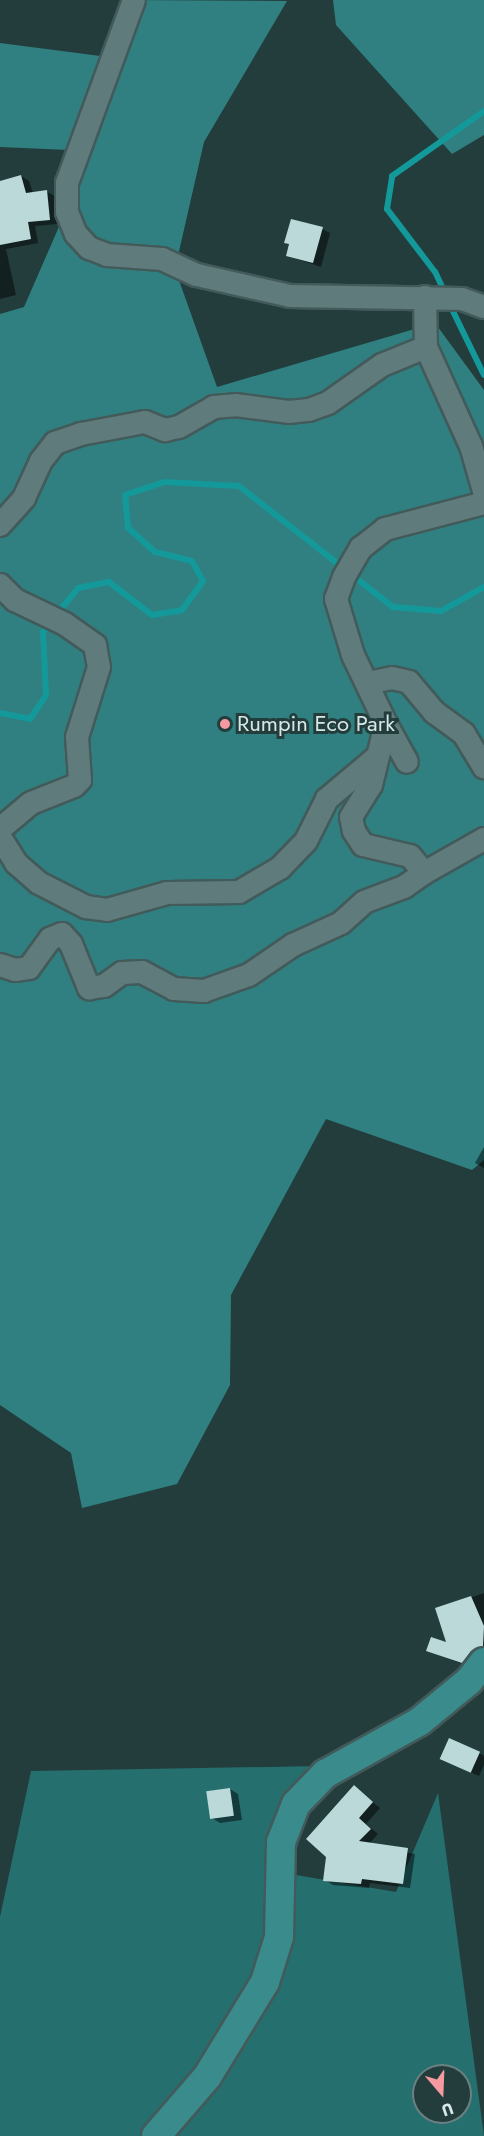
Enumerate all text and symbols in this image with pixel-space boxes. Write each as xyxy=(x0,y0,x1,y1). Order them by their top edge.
place label: Rumpin Eco Park xyxy=(237,711,395,737)
marker: Rumpin Eco Park xyxy=(218,717,232,731)
north arrow xyxy=(412,2064,472,2124)
text: U xyxy=(438,2097,456,2122)

